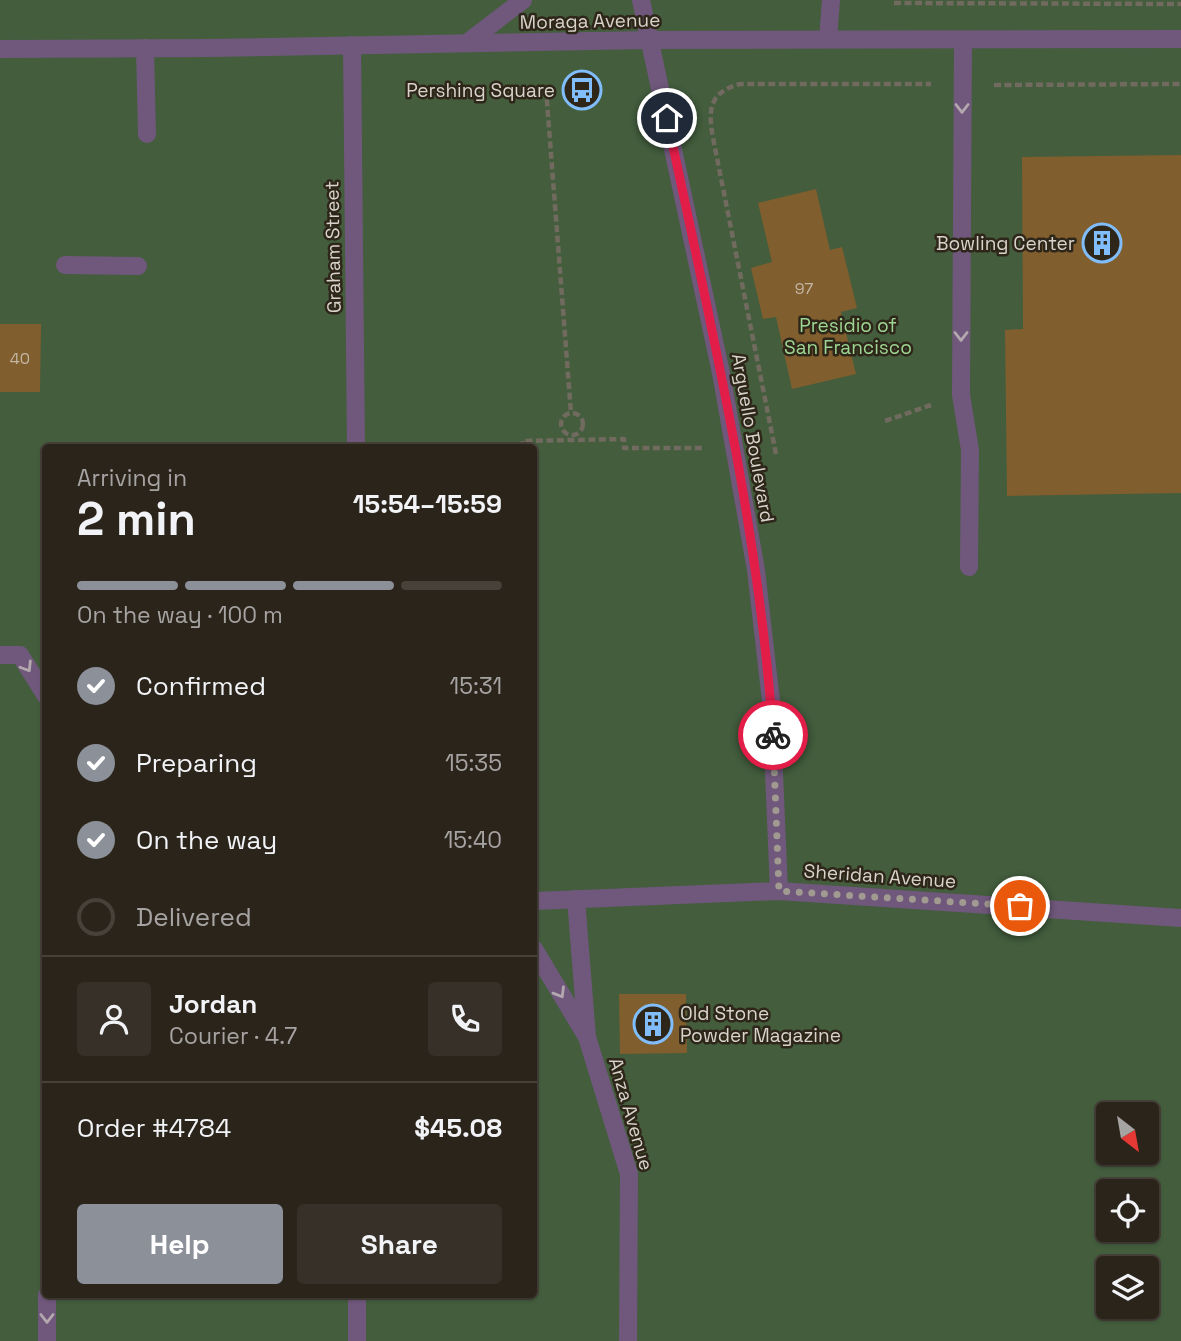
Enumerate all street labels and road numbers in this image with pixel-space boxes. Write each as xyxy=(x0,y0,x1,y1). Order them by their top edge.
street label: Moraga Avenue xyxy=(520,7,660,35)
street label: Graham Street xyxy=(319,181,347,313)
street label: Arguello Boulevard xyxy=(726,352,780,524)
street label: Sheridan Avenue xyxy=(803,858,957,894)
street label: Anza Avenue xyxy=(603,1055,659,1173)

